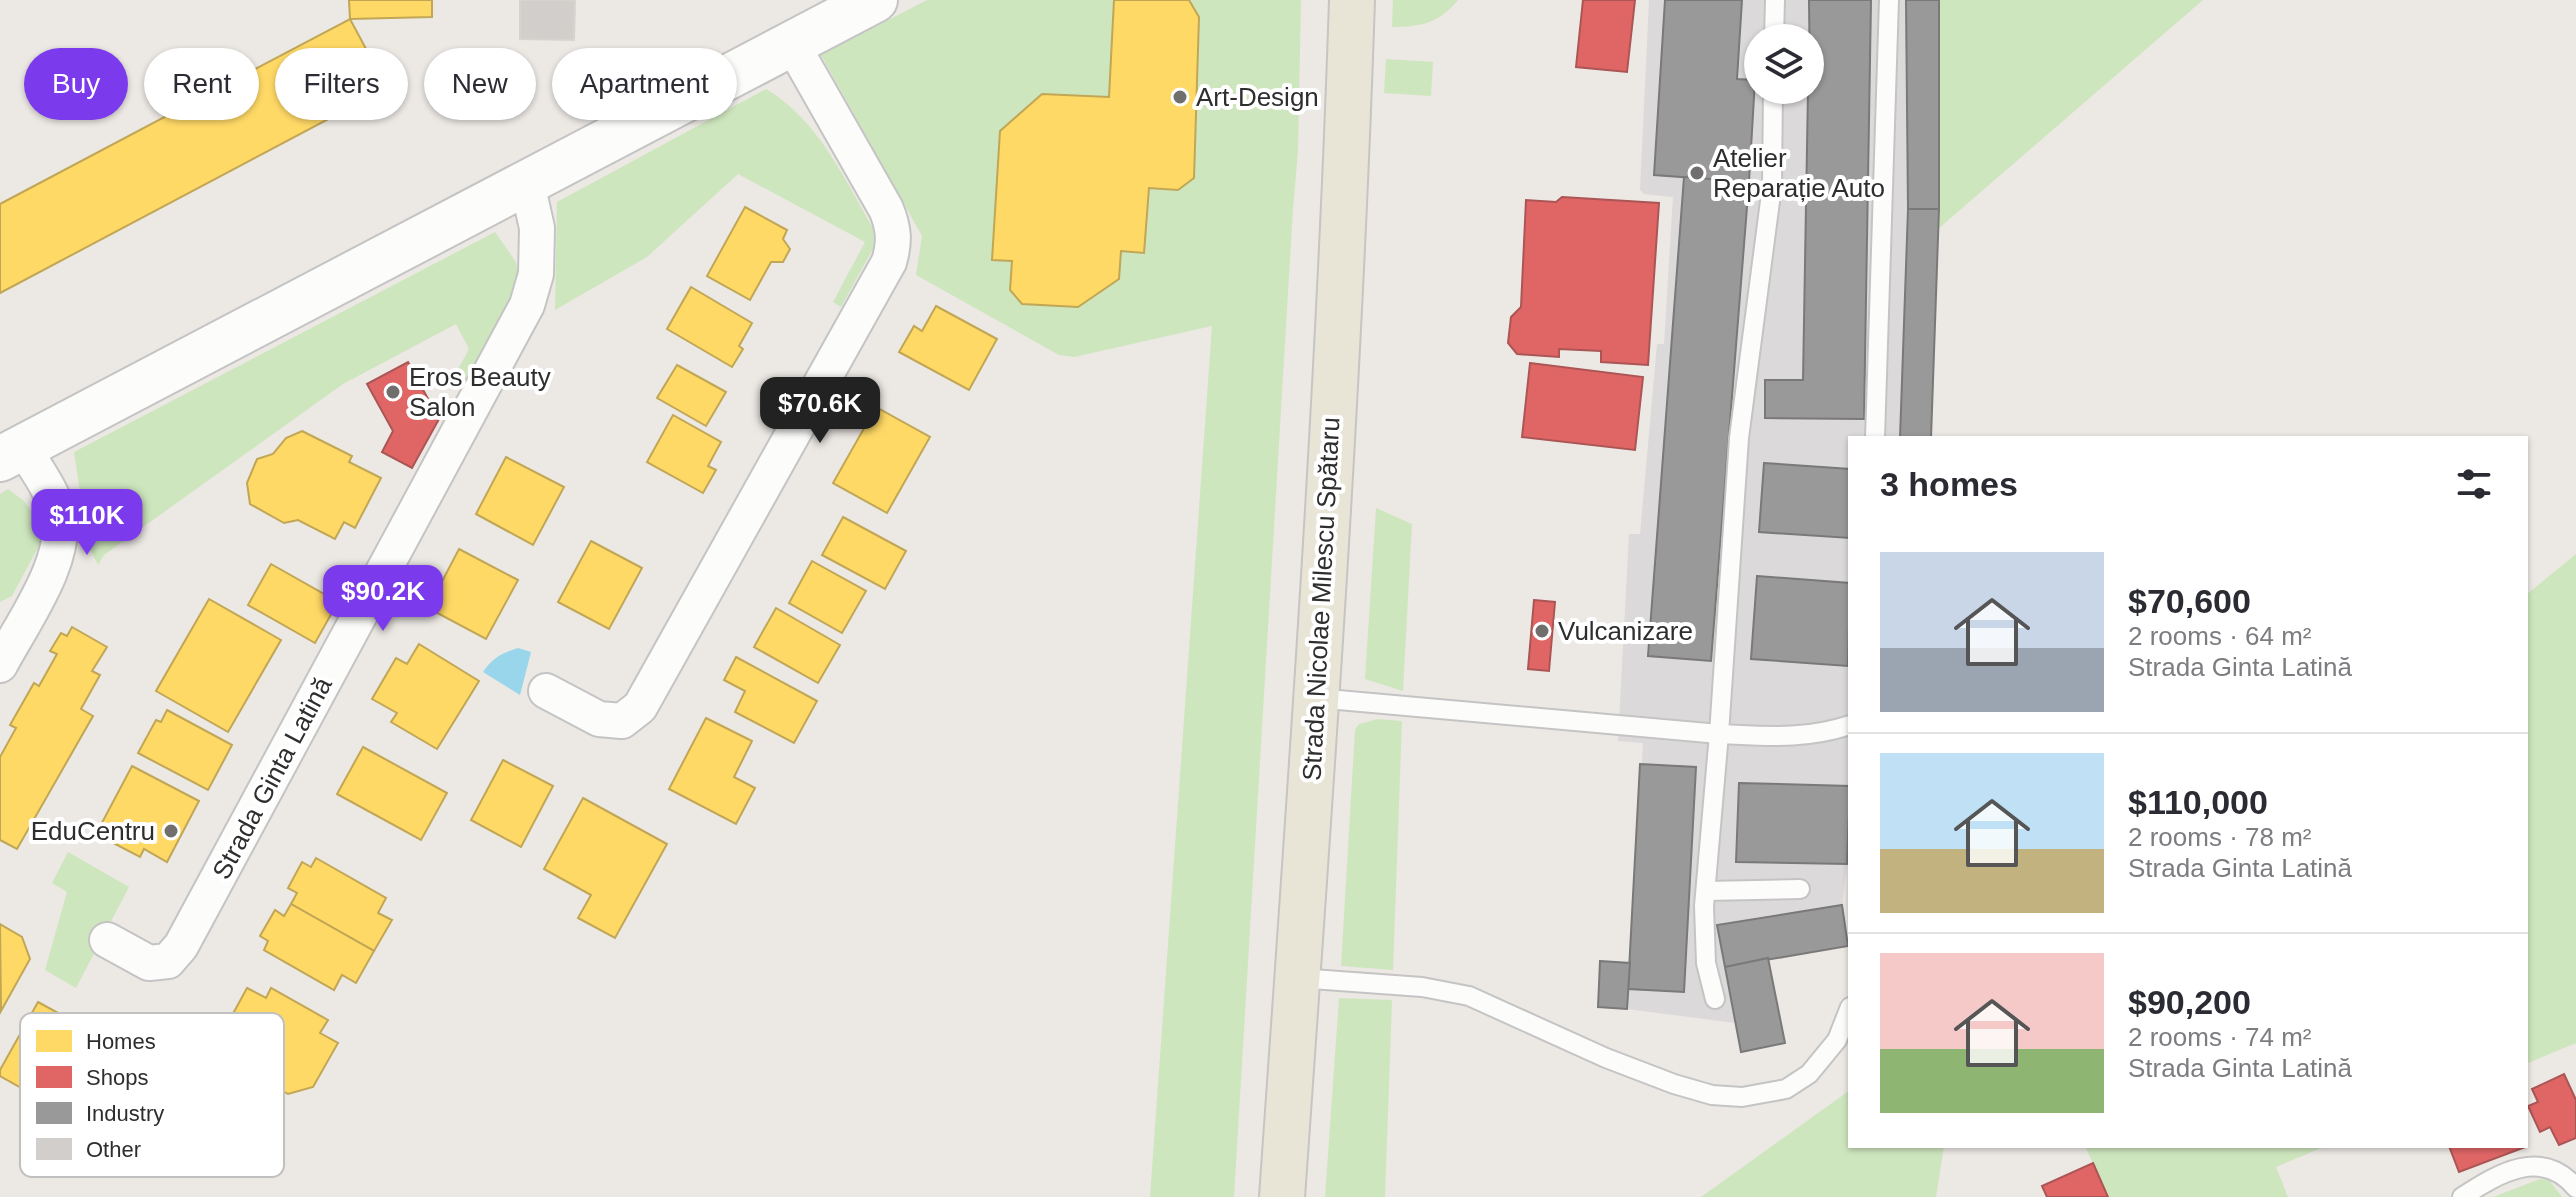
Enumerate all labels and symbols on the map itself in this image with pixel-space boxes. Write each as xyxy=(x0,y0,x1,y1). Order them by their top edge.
place label: Art-Design xyxy=(1196,82,1319,112)
marker: Art-Design xyxy=(1171,88,1189,106)
place label: Atelier Reparație Auto xyxy=(1713,143,1885,203)
marker: Atelier Reparație Auto xyxy=(1688,164,1706,182)
place label: Eros Beauty Salon xyxy=(409,362,551,422)
pin: $70.6K xyxy=(755,377,885,445)
marker: Eros Beauty Salon xyxy=(384,383,402,401)
street label: Strada Nicolae Milescu Spătaru xyxy=(1296,416,1346,782)
pin: $110K xyxy=(31,489,143,557)
pin: $90.2K xyxy=(318,565,448,633)
place label: Vulcanizare xyxy=(1558,616,1693,646)
marker: Vulcanizare xyxy=(1533,622,1551,640)
street label: Strada Ginta Latină xyxy=(206,672,338,884)
place label: EduCentru xyxy=(31,816,155,846)
marker: EduCentru xyxy=(162,822,180,840)
legend xyxy=(20,1013,284,1177)
text: Homes xyxy=(86,1029,156,1054)
text: Shops xyxy=(86,1065,148,1090)
text: Industry xyxy=(86,1101,164,1126)
text: Other xyxy=(86,1137,141,1162)

